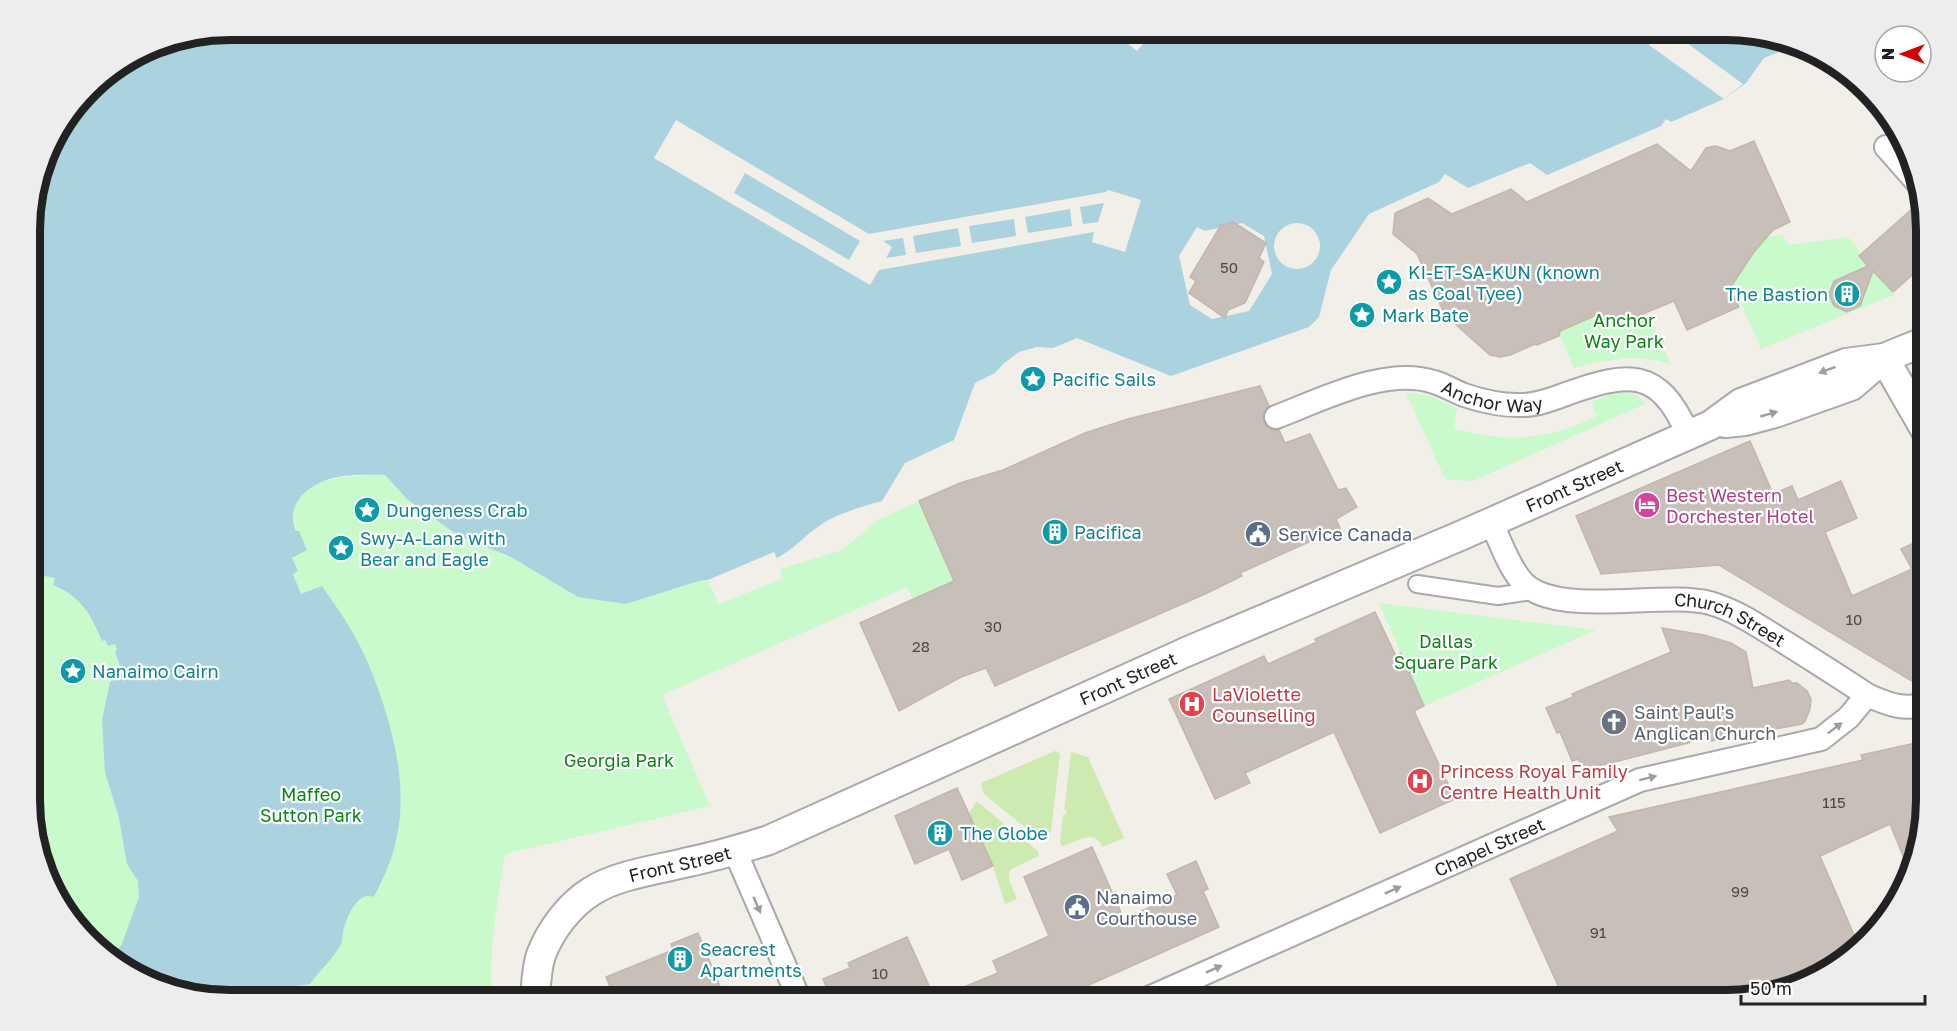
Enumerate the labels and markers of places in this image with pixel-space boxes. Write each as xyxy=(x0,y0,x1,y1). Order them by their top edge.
place label: KI-ET-SA-KUN (known as Coal Tyee) xyxy=(1408,261,1600,304)
place icon: KI-ET-SA-KUN (known as Coal Tyee) xyxy=(1374,267,1404,297)
building icon: The Bastion xyxy=(1832,279,1862,309)
place label: The Bastion xyxy=(1725,283,1828,305)
place icon: Mark Bate xyxy=(1347,300,1377,330)
place label: Mark Bate xyxy=(1382,304,1469,326)
place icon: Pacific Sails xyxy=(1018,364,1048,394)
place label: Pacific Sails xyxy=(1052,368,1156,390)
place label: Best Western Dorchester Hotel xyxy=(1666,484,1814,527)
hotel icon: Best Western Dorchester Hotel xyxy=(1632,490,1662,520)
place icon: Dungeness Crab xyxy=(352,495,382,525)
place label: Dungeness Crab xyxy=(386,499,527,521)
building icon: Pacifica xyxy=(1040,517,1070,547)
public building icon: Service Canada xyxy=(1243,519,1273,549)
place label: Pacifica xyxy=(1074,521,1142,543)
place label: Service Canada xyxy=(1278,523,1412,545)
place label: Swy-A-Lana with Bear and Eagle xyxy=(360,527,506,570)
place icon: Swy-A-Lana with Bear and Eagle xyxy=(326,533,356,563)
place icon: Nanaimo Cairn xyxy=(58,656,88,686)
place label: Nanaimo Cairn xyxy=(92,660,218,682)
place label: LaViolette Counselling xyxy=(1212,683,1315,726)
hospital icon: LaViolette Counselling xyxy=(1177,689,1207,719)
place label: Saint Paul's Anglican Church xyxy=(1634,701,1776,744)
church icon: Saint Paul's Anglican Church xyxy=(1599,707,1629,737)
place label: Princess Royal Family Centre Health Unit xyxy=(1440,760,1628,803)
hospital icon: Princess Royal Family Centre Health Unit xyxy=(1405,766,1435,796)
building icon: The Globe xyxy=(925,818,955,848)
place label: The Globe xyxy=(960,822,1048,844)
place label: Nanaimo Courthouse xyxy=(1096,886,1197,929)
public building icon: Nanaimo Courthouse xyxy=(1062,892,1092,922)
place label: Seacrest Apartments xyxy=(700,938,802,981)
building icon: Seacrest Apartments xyxy=(665,944,695,974)

